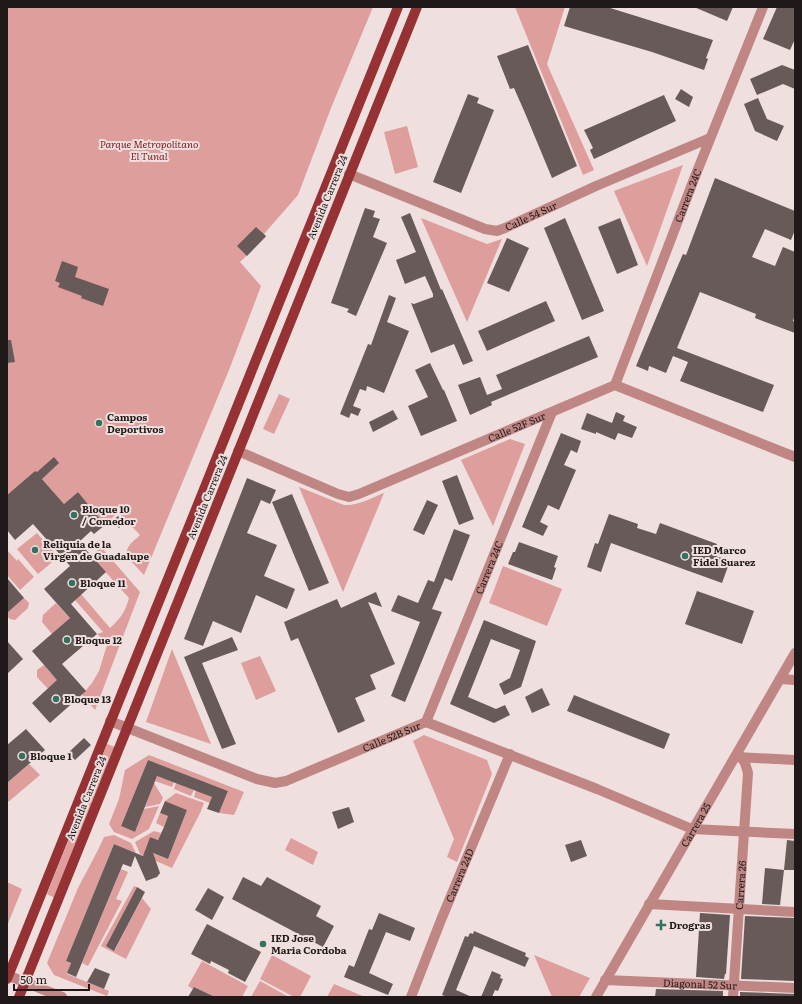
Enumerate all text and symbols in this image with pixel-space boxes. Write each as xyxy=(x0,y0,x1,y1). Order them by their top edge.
park label: Parque Metropolitano El Tunal xyxy=(100,136,198,163)
street label: Avenida Carrera 24 xyxy=(303,152,351,241)
street label: Carrera 24C xyxy=(670,166,704,224)
street label: Calle 54 Sur xyxy=(502,197,559,234)
street label: Calle 52F Sur xyxy=(485,407,548,445)
place label: Campos Deportivos xyxy=(107,409,163,436)
marker: Campos Deportivos xyxy=(94,418,104,428)
street label: Avenida Carrera 24 xyxy=(183,452,231,541)
place label: Bloque 10 / Comedor xyxy=(82,501,136,528)
marker: Bloque 10 / Comedor xyxy=(69,510,79,520)
place label: Reliquia de la Virgen de Guadalupe xyxy=(43,536,149,563)
street label: Carrera 24C xyxy=(471,538,506,596)
place label: IED Marco Fidel Suarez xyxy=(693,542,756,569)
marker: Reliquia de la Virgen de Guadalupe xyxy=(30,545,40,555)
marker: IED Marco Fidel Suarez xyxy=(680,551,690,561)
place label: Bloque 11 xyxy=(80,575,126,590)
marker: Bloque 11 xyxy=(67,578,77,588)
place label: Bloque 12 xyxy=(75,632,123,647)
marker: Bloque 12 xyxy=(62,635,72,645)
place label: Bloque 13 xyxy=(64,691,112,706)
marker: Bloque 13 xyxy=(51,694,61,704)
street label: Calle 52B Sur xyxy=(360,717,423,755)
place label: Bloque 1 xyxy=(30,748,72,763)
marker: Bloque 1 xyxy=(17,751,27,761)
street label: Avenida Carrera 24 xyxy=(62,753,110,842)
street label: Carrera 25 xyxy=(676,800,714,849)
street label: Carrera 24D xyxy=(441,846,477,904)
street label: Carrera 26 xyxy=(731,860,749,910)
place label: Drogras xyxy=(669,917,710,932)
marker: Drogras xyxy=(656,920,666,930)
place label: IED Jose Maria Cordoba xyxy=(271,930,347,957)
marker: IED Jose Maria Cordoba xyxy=(258,939,268,949)
scale bar xyxy=(14,966,89,992)
text: 50 m xyxy=(20,970,47,988)
street label: Diagonal 52 Sur xyxy=(663,974,737,993)

